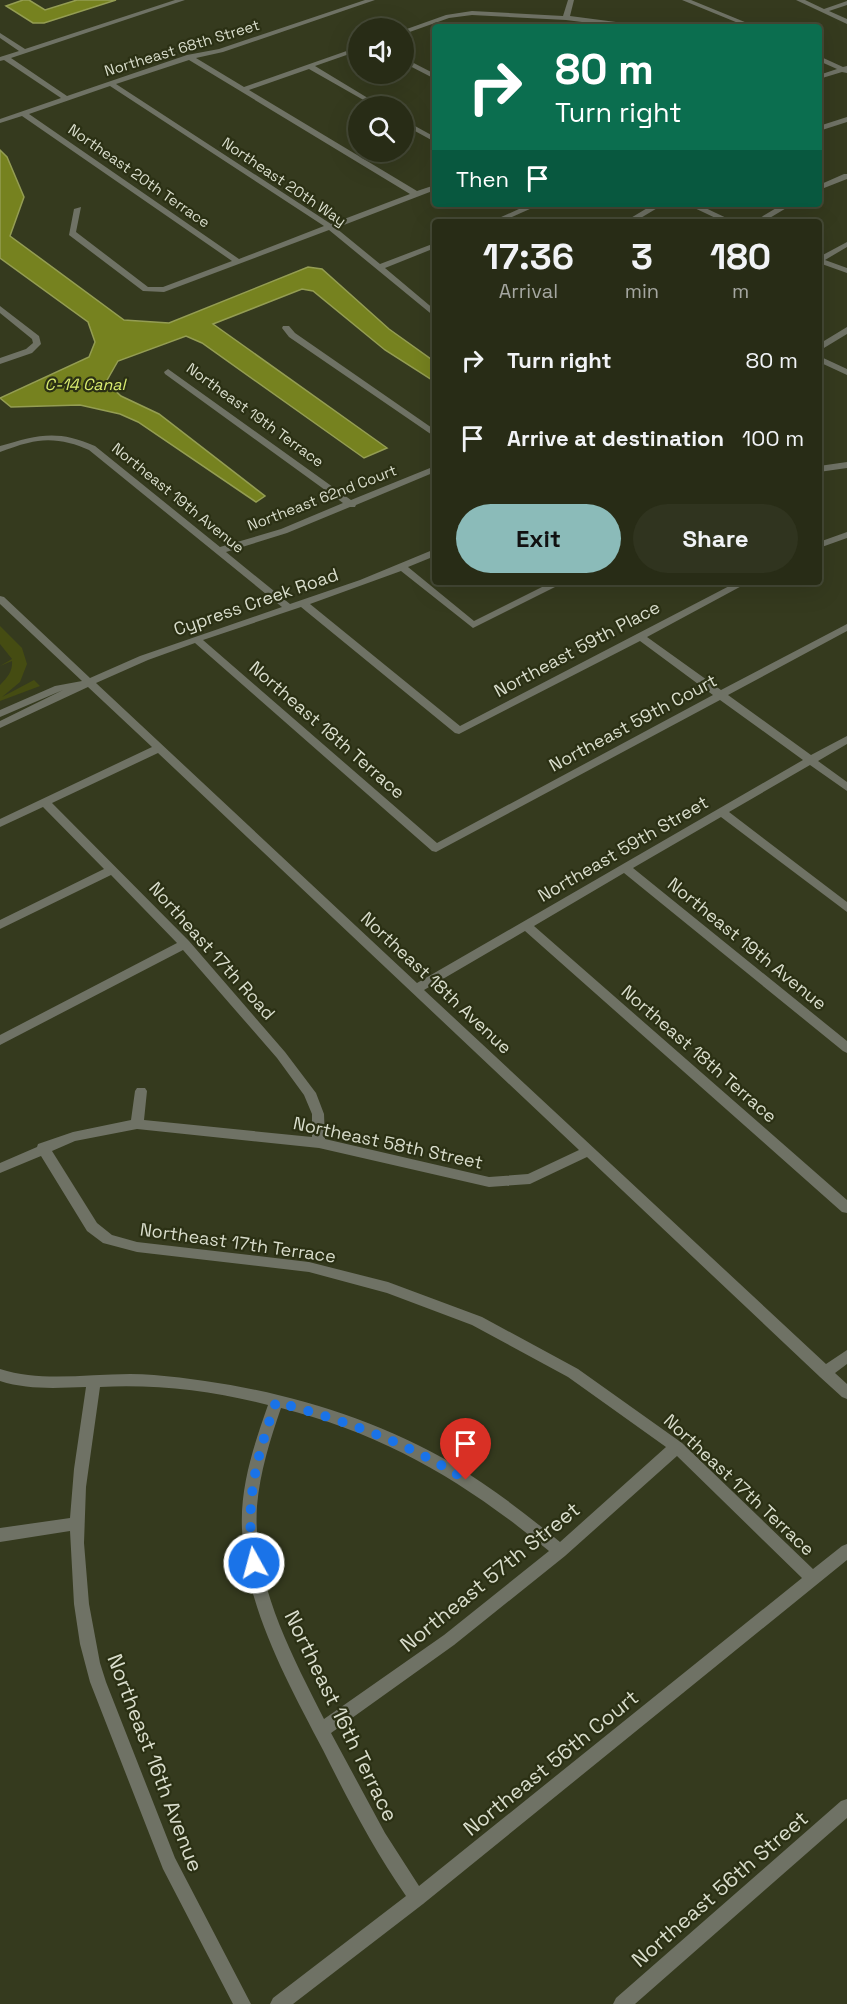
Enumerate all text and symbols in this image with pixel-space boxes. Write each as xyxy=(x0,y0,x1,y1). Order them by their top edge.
street label: Northeast 68th Street xyxy=(102,15,262,80)
map controls xyxy=(348,18,414,162)
button: sound xyxy=(348,18,414,84)
text: 80 m xyxy=(555,43,654,96)
icon: right xyxy=(456,48,534,126)
text: Turn right xyxy=(555,95,682,130)
button: search xyxy=(348,96,414,162)
street label: Northeast 20th Terrace xyxy=(65,119,214,232)
street label: Northeast 20th Way xyxy=(218,133,350,230)
icon: arrive xyxy=(521,162,554,195)
text: Then xyxy=(456,165,509,193)
text: 17:36 xyxy=(483,234,574,280)
text: 3 xyxy=(631,234,653,280)
text: 180 xyxy=(710,234,771,280)
text: Arrival xyxy=(499,278,558,304)
text: min xyxy=(625,278,659,304)
text: m xyxy=(732,278,749,304)
icon: right xyxy=(456,344,489,377)
text: Turn right xyxy=(507,346,612,374)
text: 80 m xyxy=(746,346,798,374)
street label: Northeast 19th Terrace xyxy=(183,358,328,471)
water label: C-14 Canal xyxy=(45,374,127,395)
icon: arrive xyxy=(456,422,489,455)
text: Arrive at destination xyxy=(507,424,724,452)
text: 100 m xyxy=(742,424,804,452)
street label: Northeast 19th Avenue xyxy=(108,438,249,557)
street label: Northeast 62nd Court xyxy=(244,460,399,535)
button: Exit xyxy=(456,504,621,573)
button: Share xyxy=(633,504,798,573)
street label: Cypress Creek Road xyxy=(170,563,341,641)
street label: Northeast 59th Place xyxy=(490,595,664,702)
street label: Northeast 18th Terrace xyxy=(245,656,410,803)
street label: Northeast 59th Court xyxy=(545,669,721,777)
street label: Northeast 59th Street xyxy=(533,790,712,907)
street label: Northeast 19th Avenue xyxy=(663,872,832,1015)
street label: Northeast 17th Road xyxy=(144,877,281,1025)
street label: Northeast 18th Avenue xyxy=(356,907,517,1059)
street label: Northeast 18th Terrace xyxy=(617,980,782,1127)
street label: Northeast 58th Street xyxy=(291,1111,485,1174)
street label: Northeast 17th Terrace xyxy=(139,1217,338,1268)
street label: Northeast 17th Terrace xyxy=(659,1409,819,1560)
pin xyxy=(440,1418,491,1480)
icon: arrive xyxy=(449,1427,482,1460)
street label: Northeast 57th Street xyxy=(394,1496,585,1658)
position arrow xyxy=(222,1531,286,1595)
street label: Northeast 16th Terrace xyxy=(279,1606,404,1826)
street label: Northeast 16th Avenue xyxy=(101,1650,209,1876)
street label: Northeast 56th Court xyxy=(458,1684,644,1842)
street label: Northeast 56th Street xyxy=(626,1805,814,1973)

